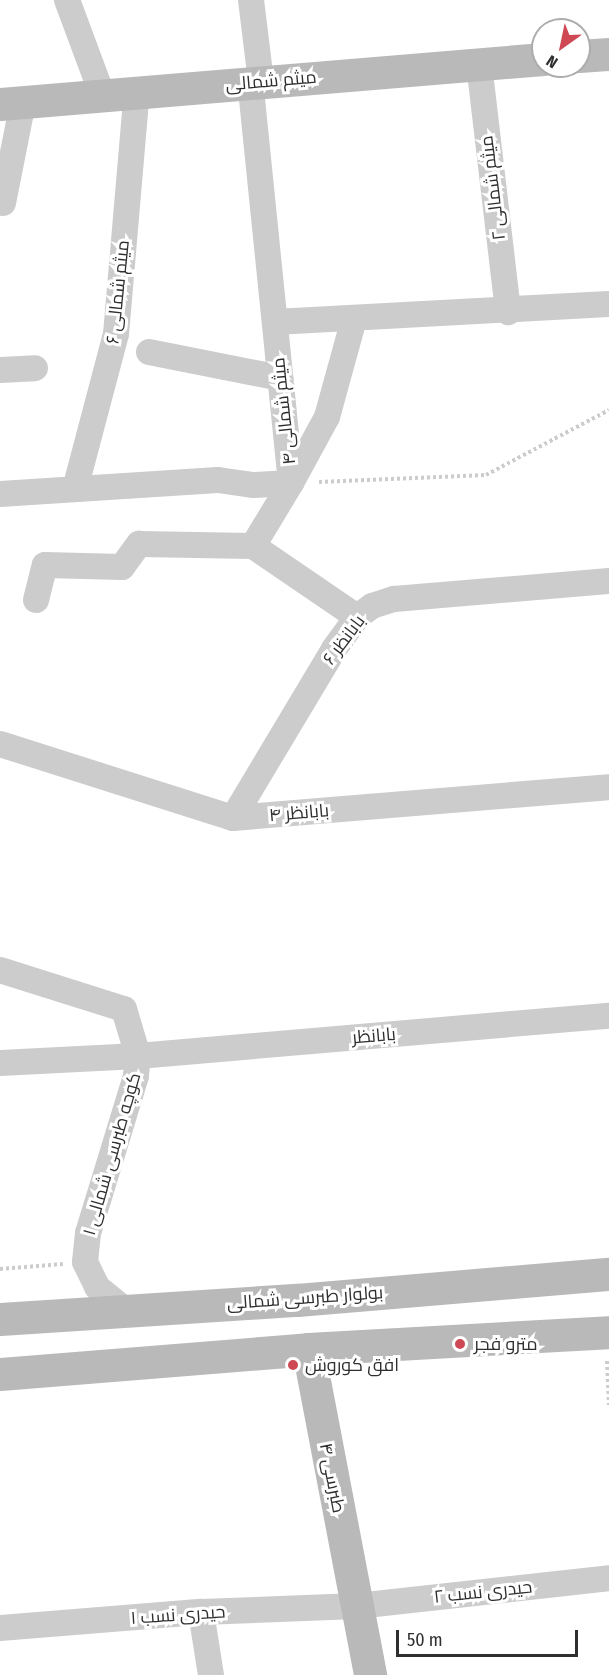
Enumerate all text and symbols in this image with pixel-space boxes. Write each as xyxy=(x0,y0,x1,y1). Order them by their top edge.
north arrow xyxy=(531,18,591,78)
text: N xyxy=(543,51,561,72)
street label: میثم شمالی xyxy=(225,66,317,96)
street label: میثم شمالی ۲ xyxy=(476,134,510,242)
street label: میثم شمالی ۶ xyxy=(102,239,134,345)
street label: میثم شمالی ۴ xyxy=(268,356,300,466)
street label: بابانظر ۶ xyxy=(318,611,370,669)
street label: بابانظر ۴ xyxy=(268,800,330,826)
street label: بابانظر xyxy=(351,1023,397,1049)
street label: کوچه طبرسی شمالی ۱ xyxy=(78,1070,146,1238)
street label: بولوار طبرسی شمالی xyxy=(226,1282,384,1314)
place label: مترو فجر xyxy=(474,1333,537,1355)
marker: مترو فجر xyxy=(451,1335,469,1353)
place label: افق کوروش xyxy=(305,1354,399,1376)
marker: افق کوروش xyxy=(286,1358,300,1372)
street label: طبرسی ۴ xyxy=(315,1441,349,1515)
street label: حیدری نسب ۲ xyxy=(433,1576,533,1608)
street label: حیدری نسب ۱ xyxy=(130,1601,226,1629)
scale bar xyxy=(399,1618,580,1656)
text: 50 m xyxy=(407,1629,443,1651)

